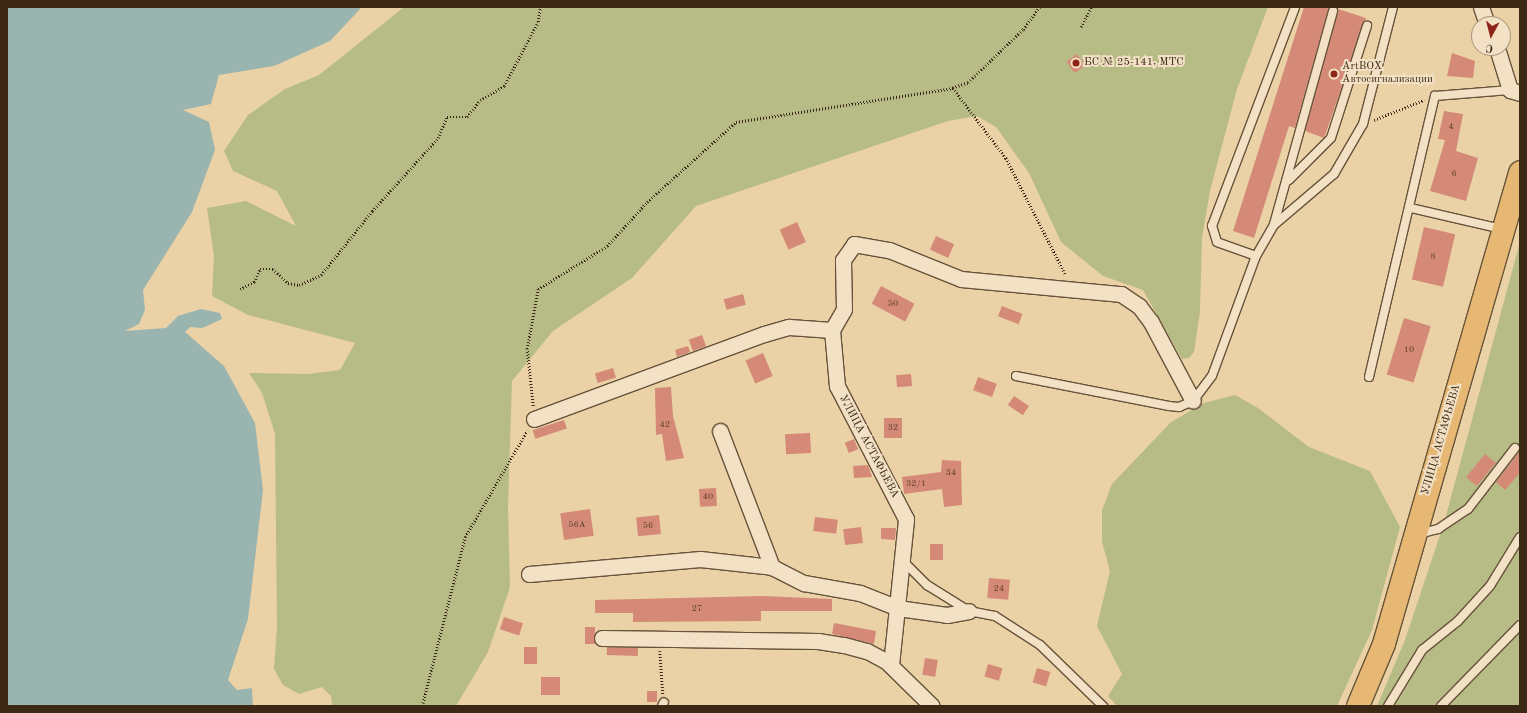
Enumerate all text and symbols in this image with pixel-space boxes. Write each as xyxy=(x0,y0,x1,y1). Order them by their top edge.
north arrow xyxy=(1471,16,1511,56)
text: С xyxy=(1485,42,1494,53)
place label: БС № 25-141, МТС xyxy=(1084,56,1184,70)
marker: БС № 25-141, МТС xyxy=(1071,58,1081,68)
place label: ArtBOX Автосигнализации xyxy=(1342,61,1433,87)
marker: ArtBOX Автосигнализации xyxy=(1329,69,1339,79)
house number: 4 xyxy=(1448,122,1454,132)
house number: 6 xyxy=(1451,169,1457,179)
house number: 8 xyxy=(1430,252,1436,262)
house number: 50 xyxy=(888,299,898,309)
house number: 10 xyxy=(1404,345,1414,355)
street label: УЛИЦА АСТАФЬЕВА xyxy=(1420,383,1464,497)
street label: УЛИЦА АСТАФЬЕВА xyxy=(835,393,901,501)
house number: 42 xyxy=(660,420,670,430)
house number: 32 xyxy=(888,423,898,433)
house number: 34 xyxy=(946,468,956,478)
house number: 32/1 xyxy=(906,479,926,489)
house number: 40 xyxy=(703,492,713,502)
house number: 56А xyxy=(568,520,586,530)
house number: 56 xyxy=(643,521,653,531)
house number: 24 xyxy=(994,584,1004,594)
house number: 27 xyxy=(692,604,702,614)

